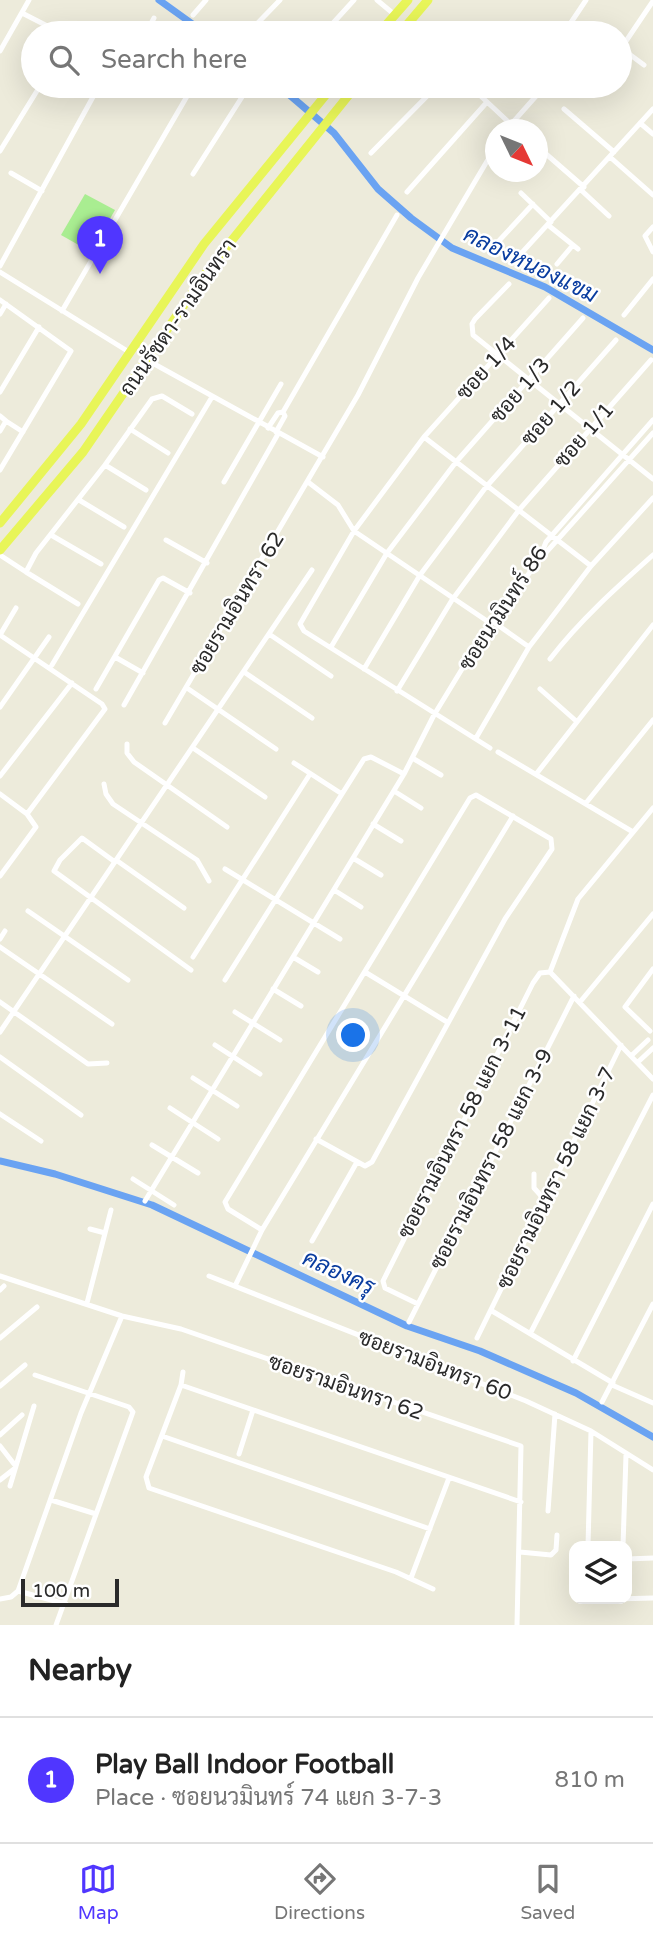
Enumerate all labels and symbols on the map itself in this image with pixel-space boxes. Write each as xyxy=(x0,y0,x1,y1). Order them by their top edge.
north arrow xyxy=(485,119,548,182)
pin: 1 xyxy=(77,216,123,274)
water label: คลองหนองแขม xyxy=(459,220,602,309)
street label: ถนนรัชดา-รามอินทรา xyxy=(115,234,242,401)
street label: ซอย 1/4 xyxy=(451,331,521,405)
street label: ซอย 1/3 xyxy=(485,353,556,428)
street label: ซอย 1/2 xyxy=(516,376,587,451)
street label: ซอย 1/1 xyxy=(549,398,620,473)
street label: ซอยรามอินทรา 62 xyxy=(185,527,290,679)
street label: ซอยนวมินทร์ 86 xyxy=(452,540,553,675)
street label: ซอยรามอินทรา 58 แยก 3-11 xyxy=(393,1002,532,1243)
your location xyxy=(336,1018,370,1052)
street label: ซอยรามอินทรา 58 แยก 3-9 xyxy=(425,1045,558,1274)
street label: ซอยรามอินทรา 58 แยก 3-7 xyxy=(492,1063,621,1293)
water label: คลองครุ xyxy=(298,1244,380,1303)
street label: ซอยรามอินทรา 60 xyxy=(355,1325,515,1406)
street label: ซอยรามอินทรา 62 xyxy=(265,1349,427,1426)
scale bar xyxy=(21,1576,119,1608)

